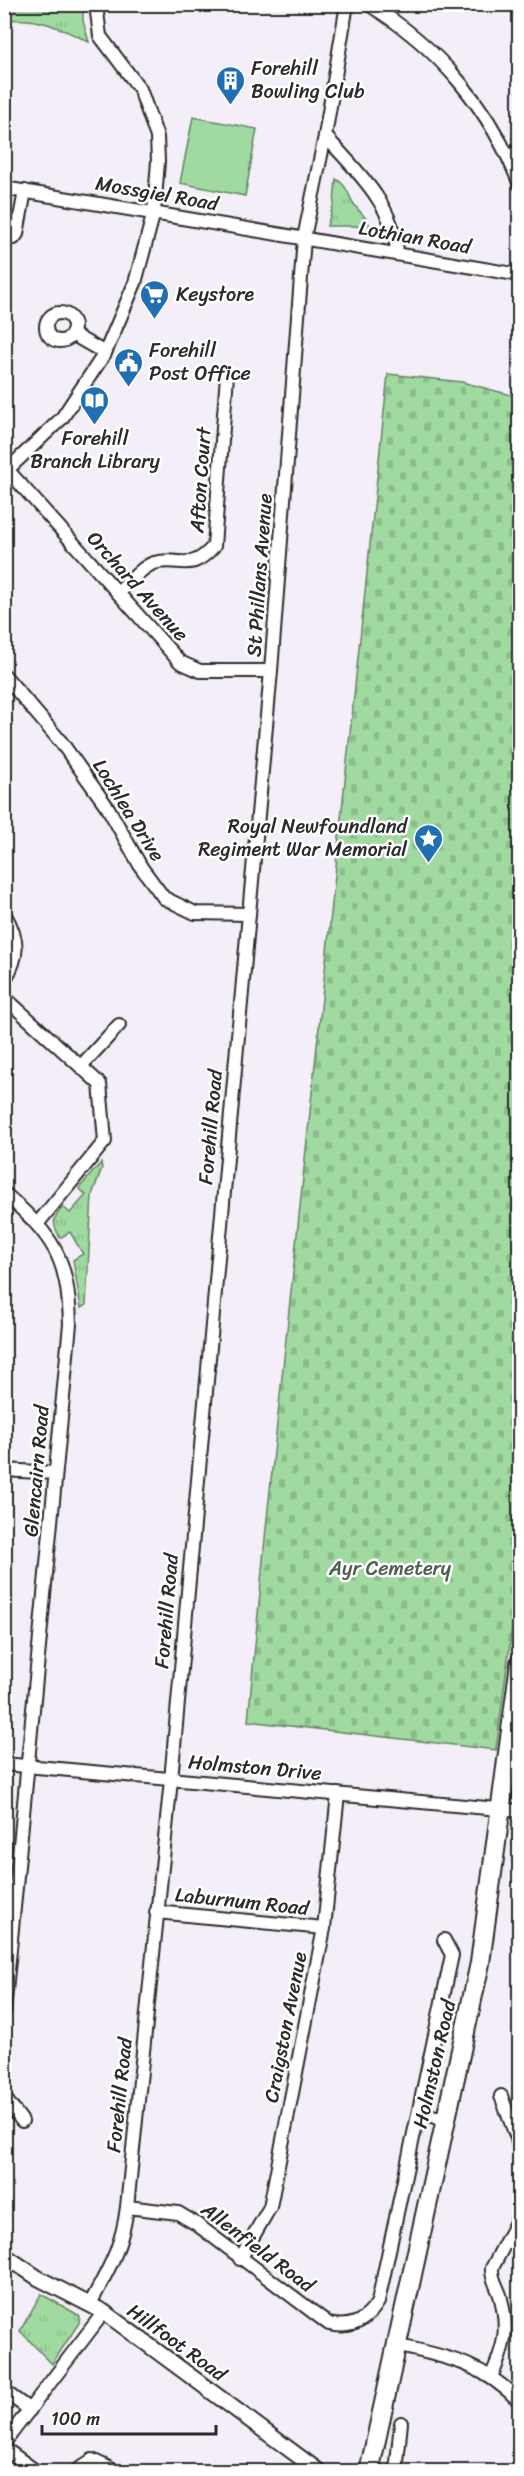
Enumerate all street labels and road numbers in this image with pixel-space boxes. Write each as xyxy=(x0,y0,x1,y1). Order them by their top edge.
street label: Mossgiel Road xyxy=(93,165,222,222)
street label: Lothian Road xyxy=(356,210,475,265)
street label: Afton Court xyxy=(179,425,222,535)
street label: St Phillans Avenue xyxy=(236,492,283,658)
street label: Orchard Avenue xyxy=(78,523,198,650)
street label: Lochlea Drive xyxy=(83,752,174,869)
street label: Forehill Road xyxy=(188,1067,233,1186)
street label: Glencairn Road xyxy=(13,1402,60,1538)
street label: Forehill Road xyxy=(144,1551,189,1670)
street label: Holmston Drive xyxy=(187,1744,323,1791)
street label: Laburnum Road xyxy=(173,1877,312,1926)
street label: Craigston Avenue xyxy=(254,1948,317,2106)
street label: Holmston Road xyxy=(403,1995,467,2132)
street label: Forehill Road xyxy=(96,2035,143,2154)
street label: Allenfield Road xyxy=(193,2192,323,2303)
street label: Hillfoot Road xyxy=(119,2294,235,2392)

